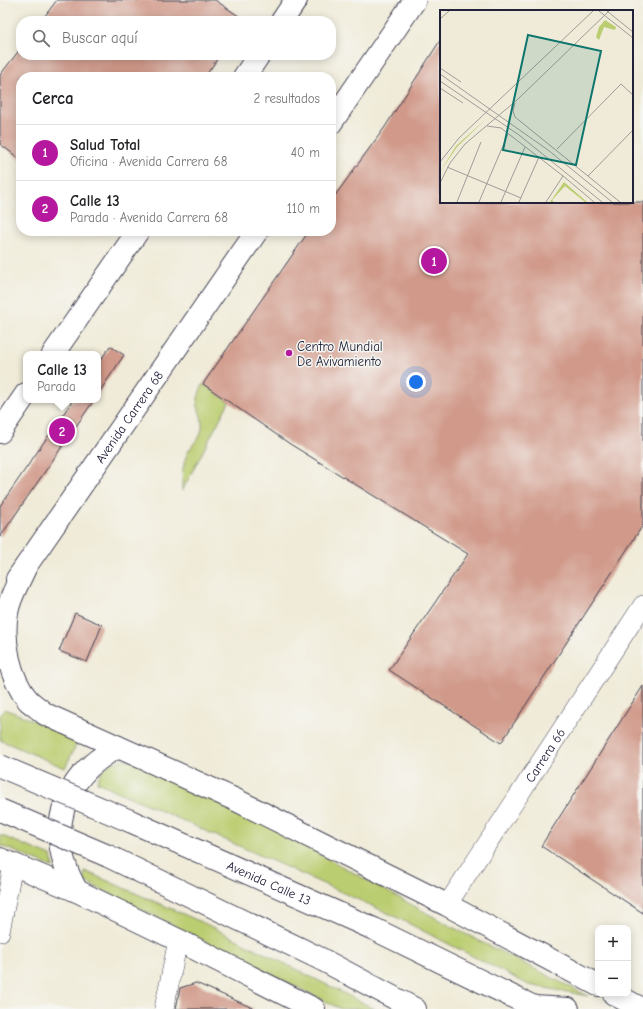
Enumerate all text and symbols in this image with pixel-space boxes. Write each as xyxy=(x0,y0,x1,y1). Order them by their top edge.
inset map xyxy=(440,10,633,203)
search box xyxy=(16,16,336,60)
icon: search xyxy=(30,27,52,49)
text: Buscar aquí xyxy=(62,29,138,47)
text: Cerca xyxy=(32,89,74,108)
text: 2 resultados xyxy=(253,91,320,106)
text: Salud Total xyxy=(70,136,140,154)
text: 1 xyxy=(42,145,48,160)
text: 40 m xyxy=(291,145,320,160)
text: Oficina · Avenida Carrera 68 xyxy=(70,154,227,169)
text: Calle 13 xyxy=(70,192,120,210)
text: 2 xyxy=(42,201,48,216)
text: 110 m xyxy=(287,201,320,216)
text: Parada · Avenida Carrera 68 xyxy=(70,210,228,225)
pin: 1 xyxy=(421,246,447,276)
place label: Centro Mundial De Avivamiento xyxy=(297,339,383,369)
marker: Centro Mundial De Avivamiento xyxy=(284,348,294,358)
popup xyxy=(23,351,101,403)
text: Calle 13 xyxy=(37,361,87,379)
street label: Avenida Carrera 68 xyxy=(92,368,166,466)
your location xyxy=(406,372,426,392)
text: Parada xyxy=(37,379,76,394)
pin: 2 xyxy=(49,416,75,446)
street label: Carrera 66 xyxy=(522,726,568,785)
street label: Avenida Calle 13 xyxy=(224,858,313,908)
map controls xyxy=(595,925,631,997)
button: + xyxy=(595,925,631,961)
button: − xyxy=(595,961,631,997)

